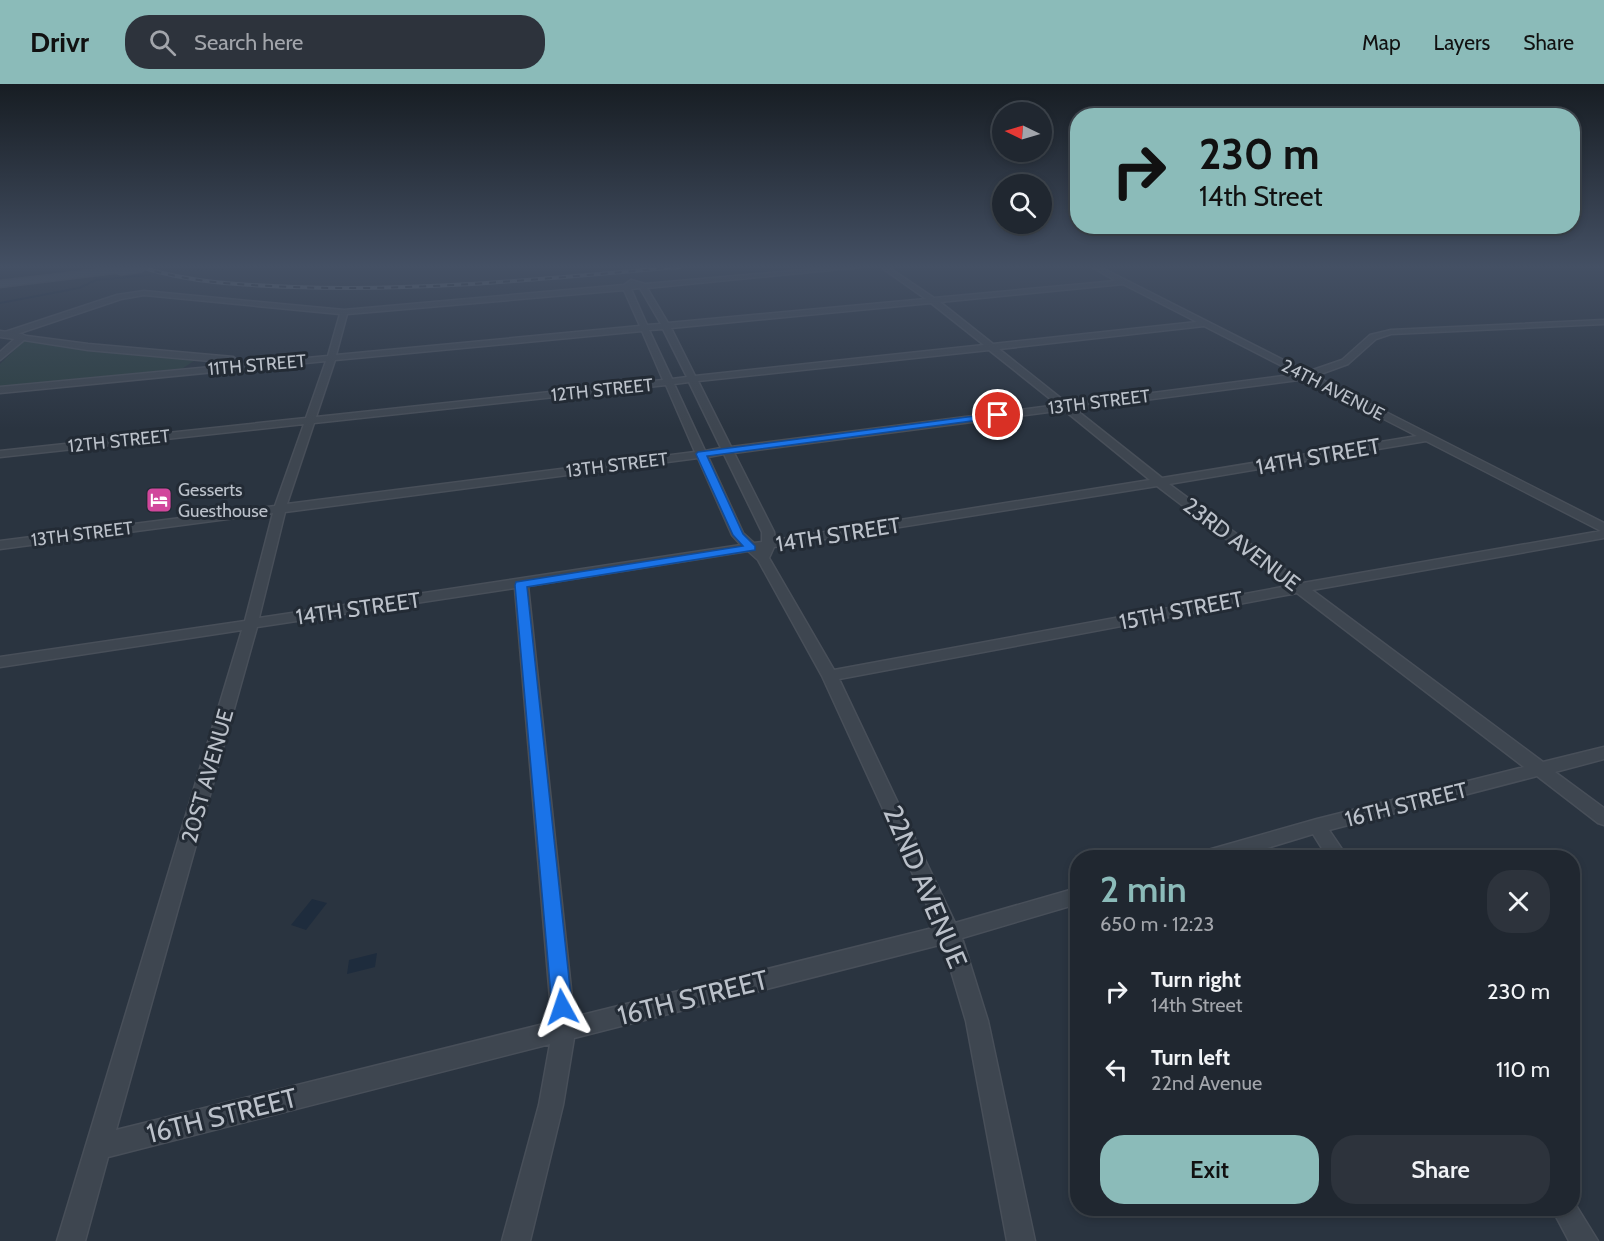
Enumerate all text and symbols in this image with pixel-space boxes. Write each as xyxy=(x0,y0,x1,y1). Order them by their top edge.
search box xyxy=(125,15,545,69)
text: Drivr xyxy=(30,25,89,59)
icon: search xyxy=(146,26,179,59)
text: Search here xyxy=(194,29,303,56)
text: Map xyxy=(1362,30,1401,55)
text: Layers xyxy=(1434,30,1490,55)
text: Share xyxy=(1523,30,1574,55)
north arrow xyxy=(992,102,1052,162)
map controls xyxy=(992,102,1052,234)
text: 230 m xyxy=(1199,128,1319,180)
icon: right xyxy=(1100,132,1178,210)
button: search xyxy=(992,174,1052,234)
text: 14th Street xyxy=(1199,180,1323,213)
street label: 11TH STREET xyxy=(207,350,307,380)
street label: 24TH AVENUE xyxy=(1278,355,1388,425)
street label: 12TH STREET xyxy=(550,374,654,406)
street label: 13TH STREET xyxy=(1047,385,1152,419)
pin xyxy=(972,389,1023,440)
icon: arrive xyxy=(981,398,1014,431)
street label: 12TH STREET xyxy=(67,425,171,457)
street label: 14TH STREET xyxy=(1254,432,1383,481)
street label: 13TH STREET xyxy=(565,448,670,482)
place label: Gesserts Guesthouse xyxy=(178,479,268,522)
hotel icon: Gesserts Guesthouse xyxy=(144,485,174,515)
street label: 23RD AVENUE xyxy=(1178,492,1305,597)
street label: 14TH STREET xyxy=(774,511,903,558)
street label: 13TH STREET xyxy=(30,517,135,551)
street label: 15TH STREET xyxy=(1117,585,1245,636)
street label: 14TH STREET xyxy=(294,586,422,631)
street label: 20ST AVENUE xyxy=(175,706,239,846)
street label: 16TH STREET xyxy=(1342,776,1470,833)
street label: 22ND AVENUE xyxy=(876,801,974,973)
text: 2 min xyxy=(1100,867,1187,911)
button: close xyxy=(1487,870,1550,933)
text: 650 m · 12:23 xyxy=(1100,912,1214,936)
street label: 16TH STREET xyxy=(614,963,771,1032)
text: Turn right xyxy=(1151,966,1241,993)
position arrow xyxy=(530,975,594,1039)
icon: right xyxy=(1100,975,1133,1008)
text: 230 m xyxy=(1487,978,1550,1005)
text: 14th Street xyxy=(1151,993,1243,1017)
text: Turn left xyxy=(1151,1044,1230,1071)
icon: left xyxy=(1100,1053,1133,1086)
text: 110 m xyxy=(1496,1056,1550,1083)
text: 22nd Avenue xyxy=(1151,1071,1262,1095)
street label: 16TH STREET xyxy=(143,1081,300,1150)
button: Exit xyxy=(1100,1135,1319,1204)
button: Share xyxy=(1331,1135,1550,1204)

